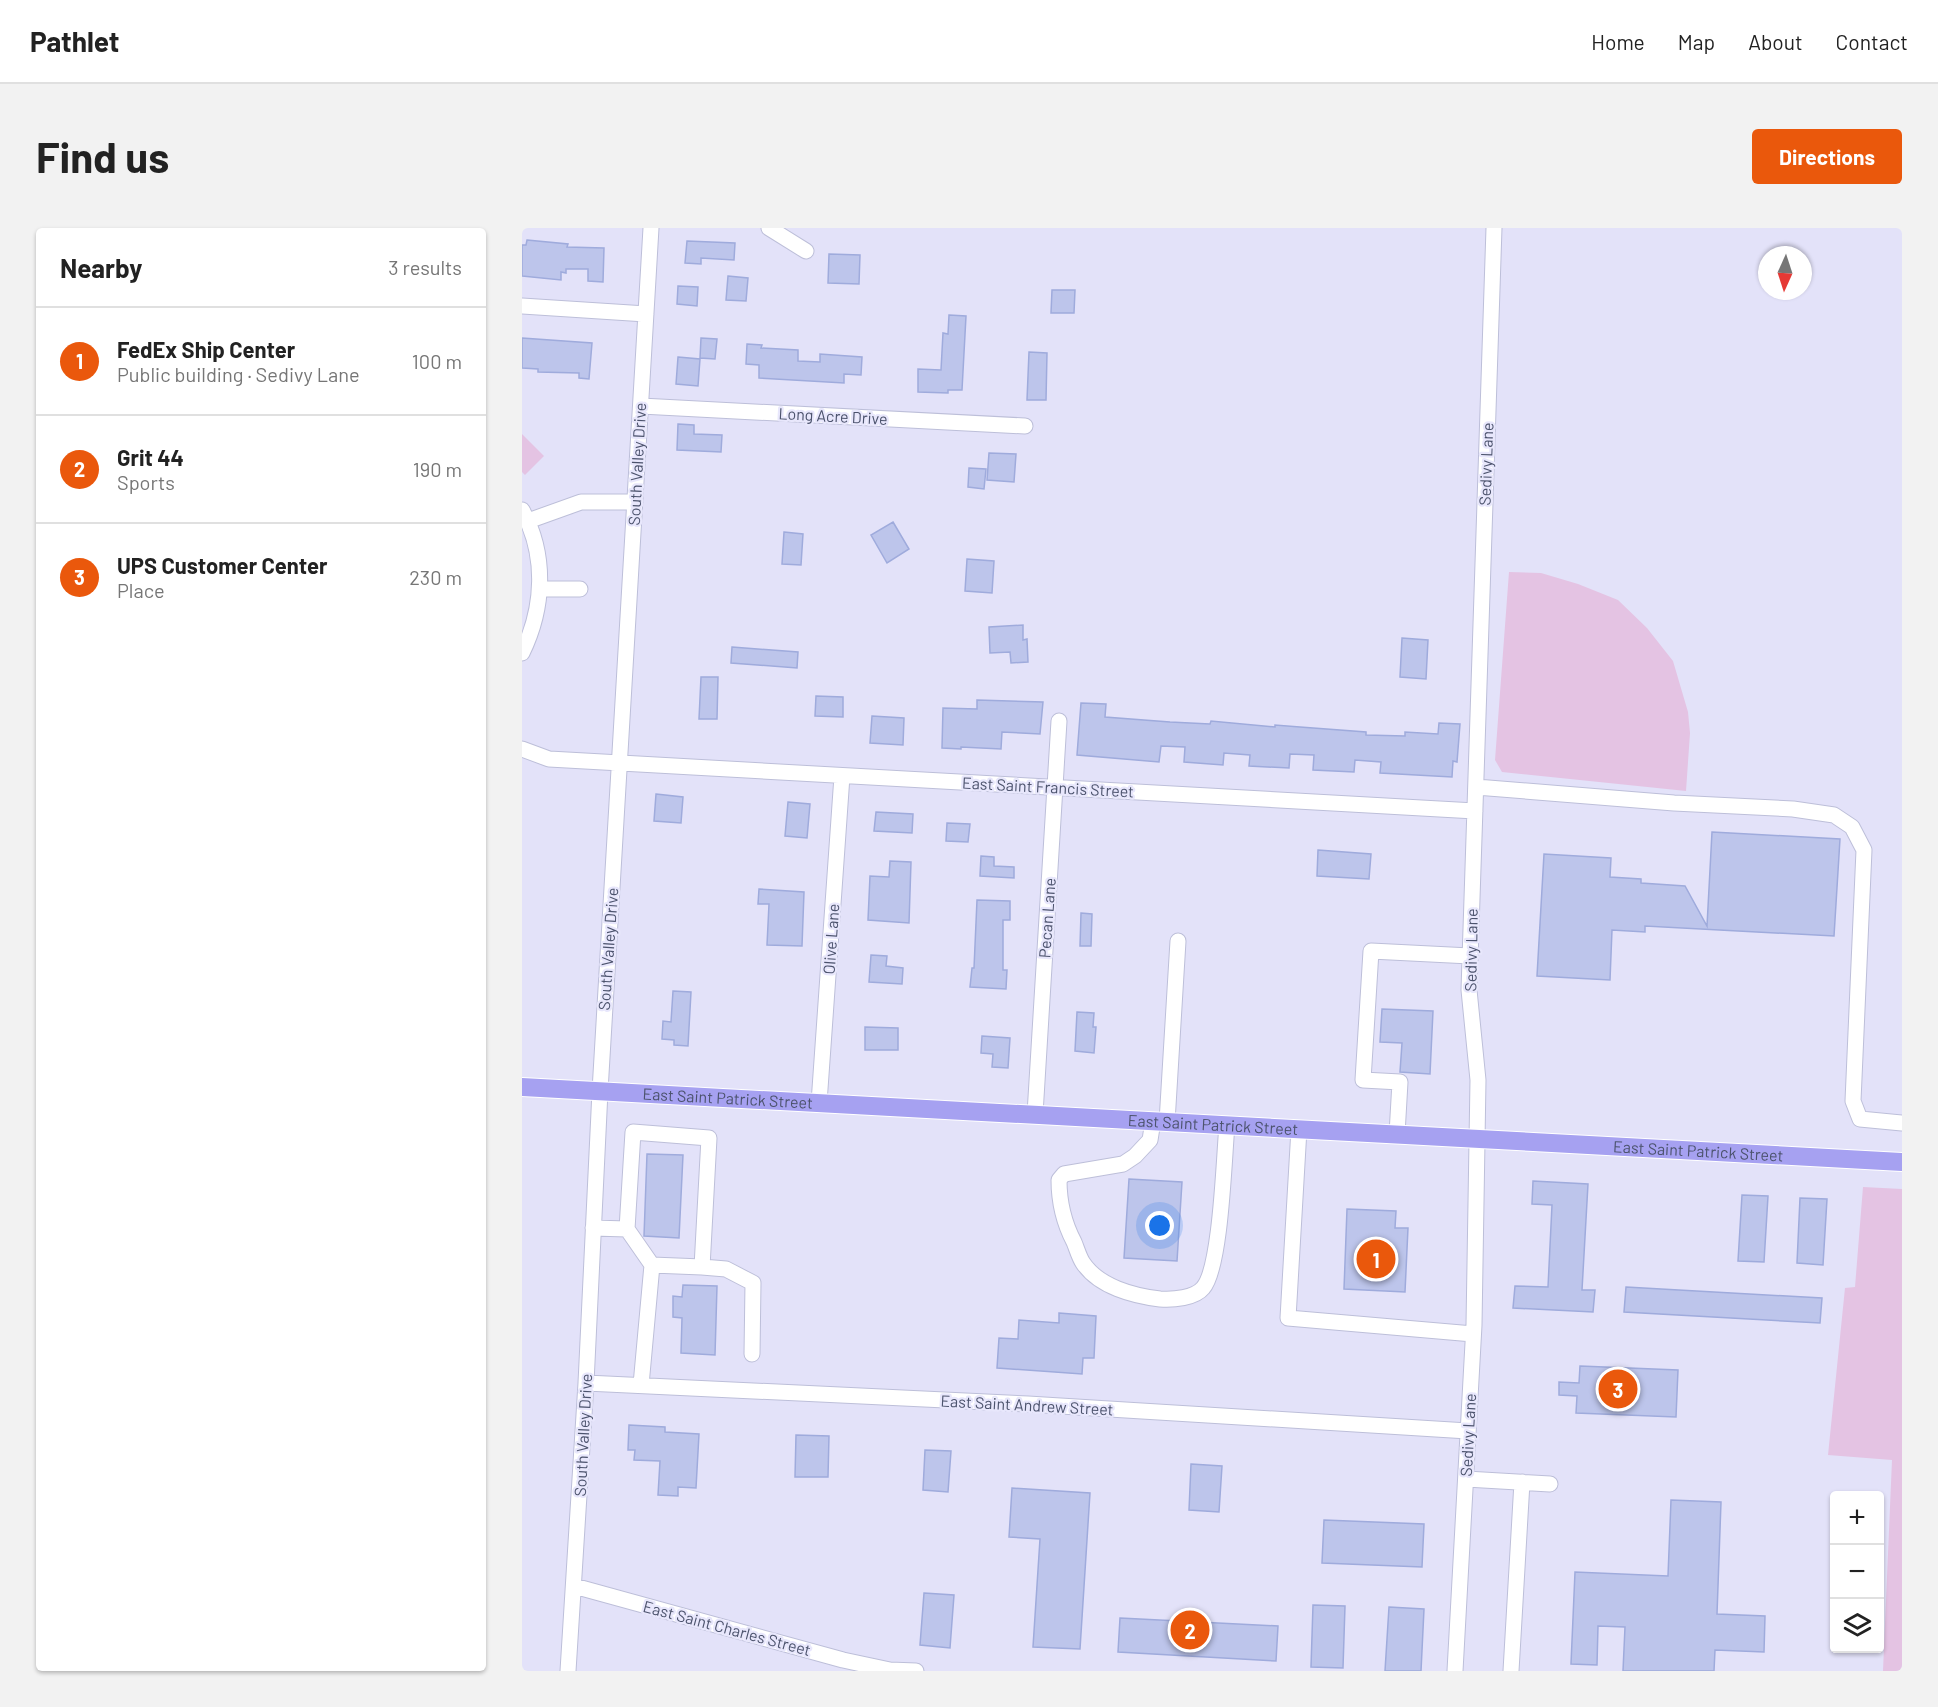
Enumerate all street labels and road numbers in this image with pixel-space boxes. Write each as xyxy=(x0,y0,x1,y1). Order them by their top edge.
street label: South Valley Drive xyxy=(624,402,649,526)
street label: Long Acre Drive xyxy=(778,403,888,428)
street label: Sedivy Lane xyxy=(1475,422,1496,506)
street label: East Saint Francis Street xyxy=(962,773,1134,800)
street label: Pecan Lane xyxy=(1034,877,1059,959)
street label: South Valley Drive xyxy=(594,887,621,1011)
street label: Olive Lane xyxy=(819,903,842,975)
street label: Sedivy Lane xyxy=(1460,908,1481,992)
street label: East Saint Patrick Street xyxy=(642,1084,813,1112)
street label: East Saint Patrick Street xyxy=(1127,1110,1299,1138)
street label: East Saint Patrick Street xyxy=(1613,1136,1784,1165)
street label: South Valley Drive xyxy=(570,1373,595,1497)
street label: East Saint Andrew Street xyxy=(940,1390,1114,1419)
street label: Sedivy Lane xyxy=(1456,1393,1479,1477)
street label: East Saint Charles Street xyxy=(641,1596,813,1659)

